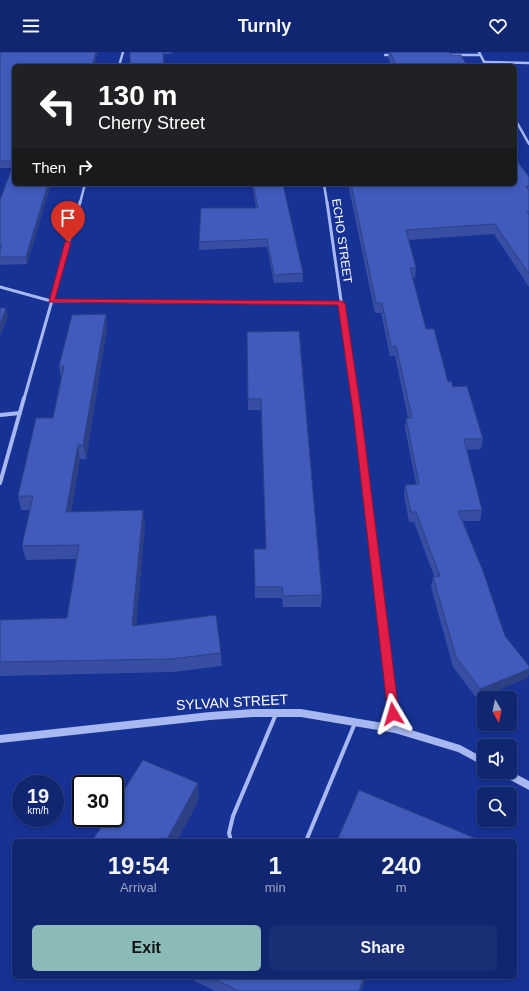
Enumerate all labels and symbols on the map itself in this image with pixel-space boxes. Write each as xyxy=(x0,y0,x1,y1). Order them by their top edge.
street label: ECHO STREET xyxy=(329,198,355,285)
pin xyxy=(51,201,85,242)
street label: SYLVAN STREET xyxy=(176,691,289,713)
north arrow xyxy=(477,691,517,731)
position arrow xyxy=(372,693,414,735)
speed limit sign: 30 xyxy=(72,775,124,827)

